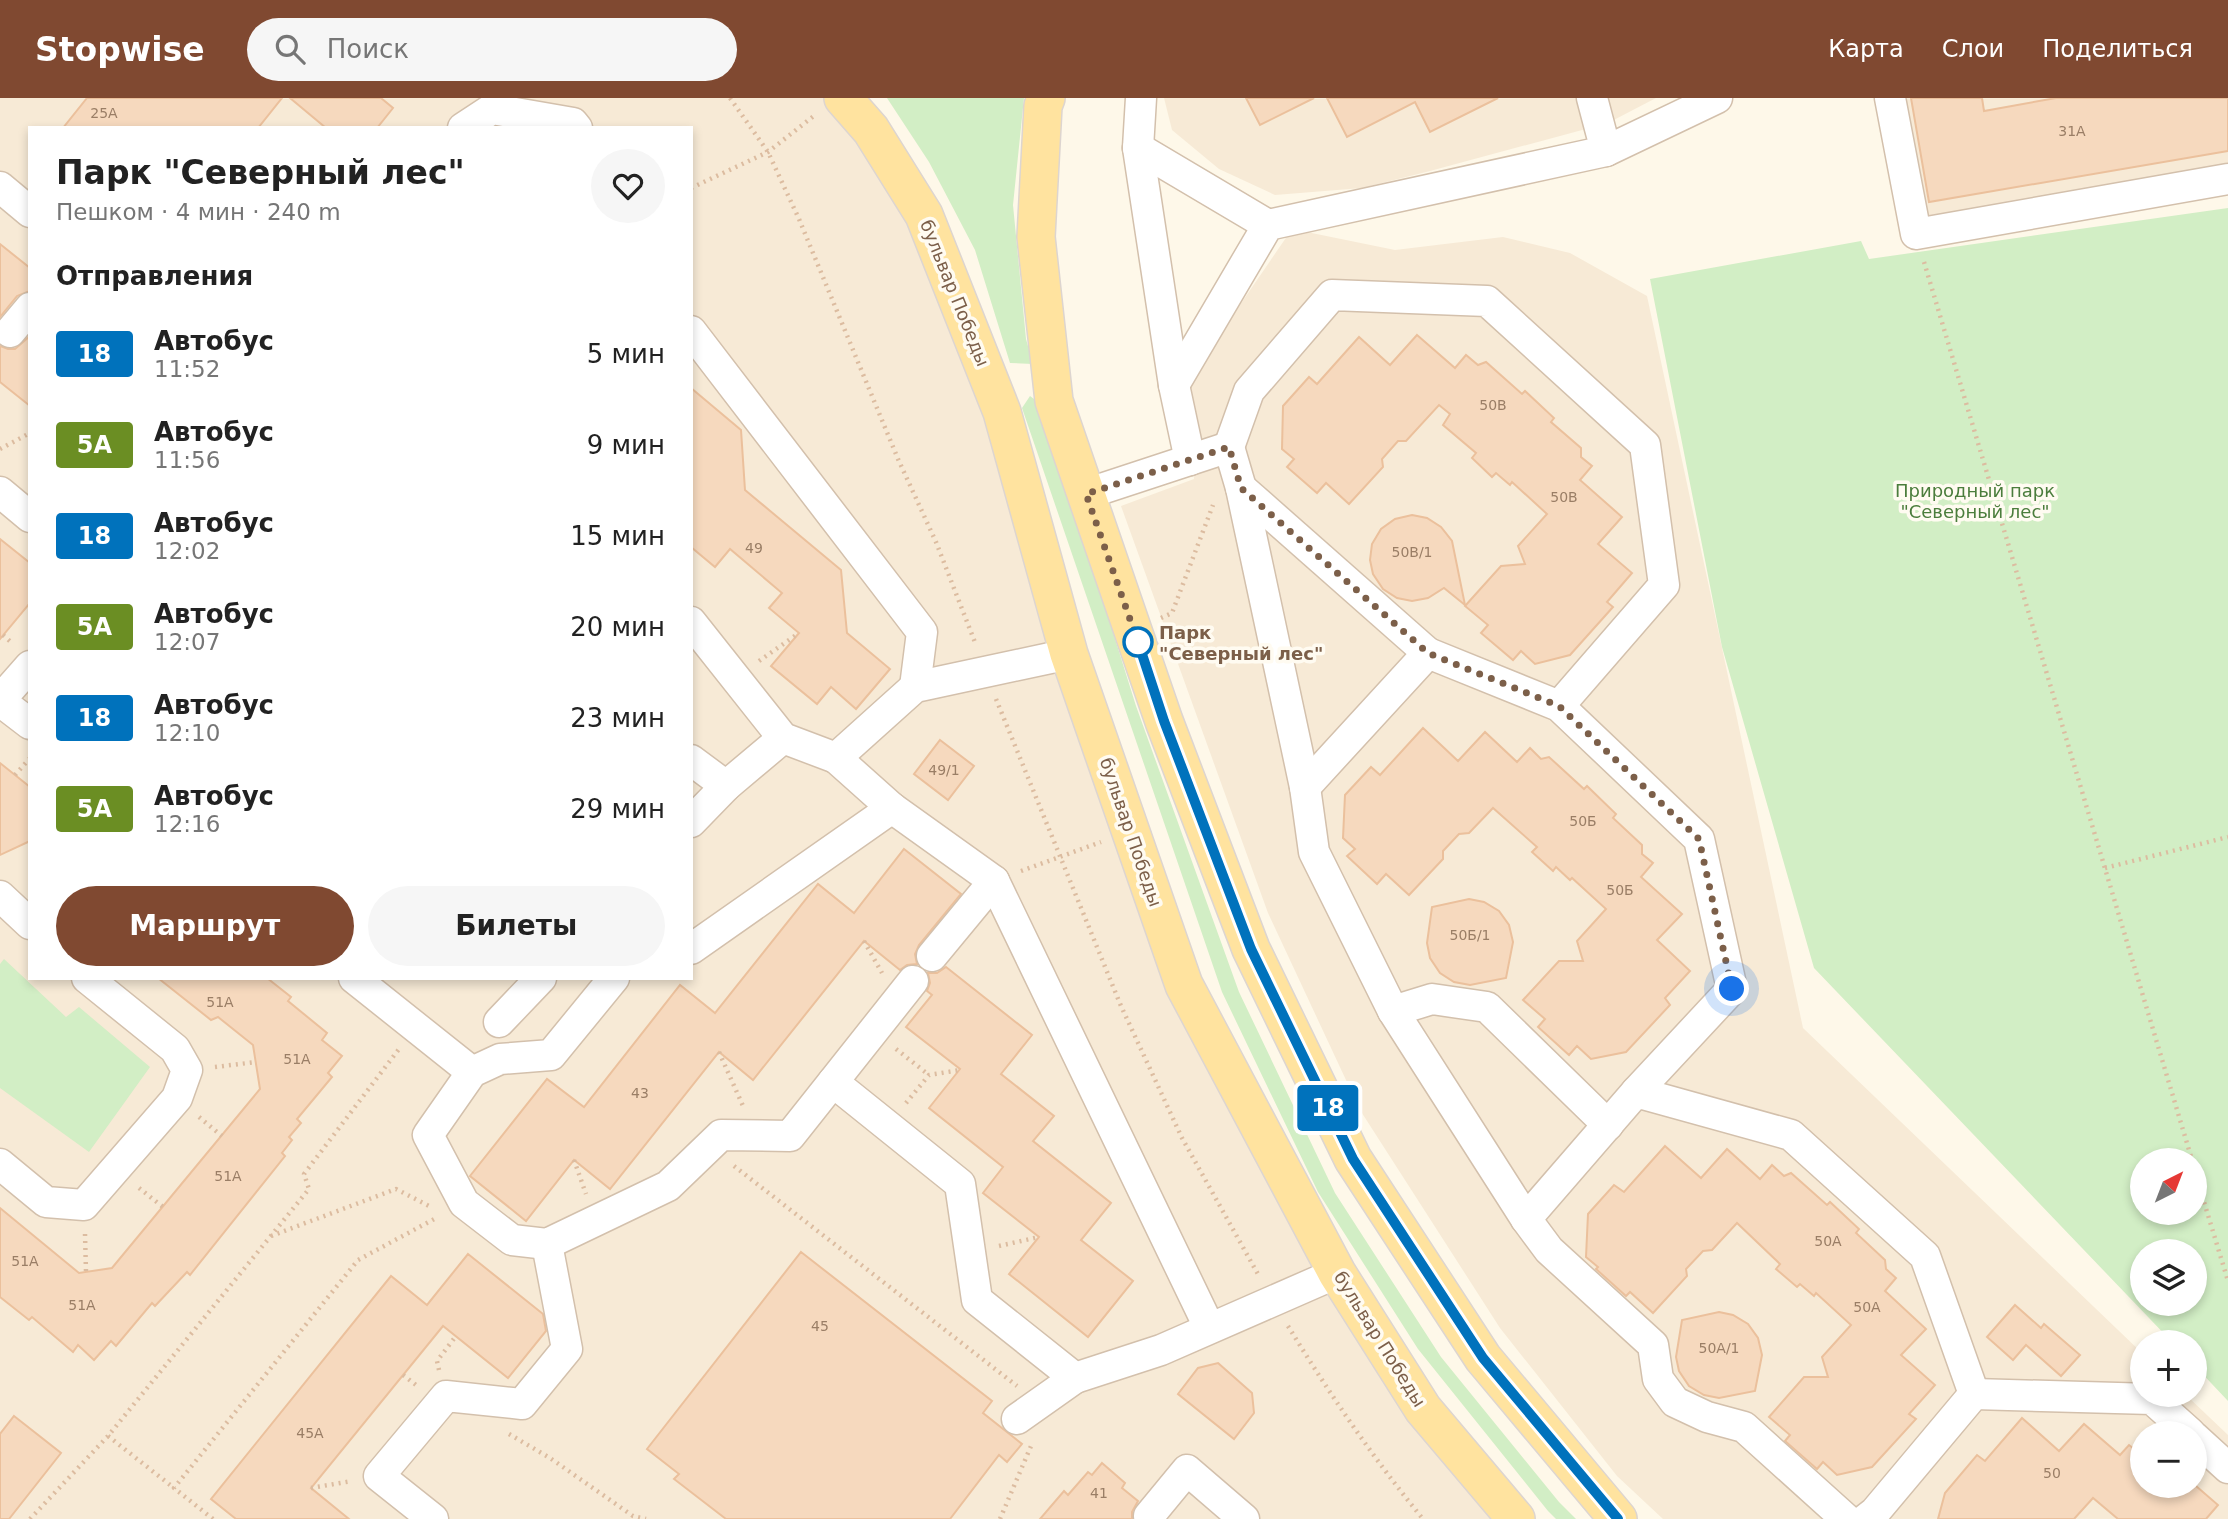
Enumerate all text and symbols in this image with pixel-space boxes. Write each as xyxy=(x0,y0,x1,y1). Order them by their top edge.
search box xyxy=(247,18,737,81)
text: Stopwise xyxy=(35,30,205,69)
icon: search xyxy=(271,30,309,68)
text: Поиск xyxy=(327,34,409,64)
text: Карта xyxy=(1828,35,1904,63)
text: Слои xyxy=(1942,35,2004,63)
text: Поделиться xyxy=(2042,35,2193,63)
house number: 25А xyxy=(90,105,118,121)
house number: 31А xyxy=(2058,123,2086,139)
button: heart xyxy=(591,149,665,223)
text: Парк "Северный лес" xyxy=(56,153,465,192)
text: Пешком · 4 мин · 240 m xyxy=(56,199,341,225)
street label: бульвар Победы xyxy=(916,217,994,369)
text: Отправления xyxy=(56,261,253,291)
text: Автобус xyxy=(154,326,274,356)
text: 5 мин xyxy=(587,339,665,369)
text: 18 xyxy=(78,340,111,368)
text: 11:52 xyxy=(154,356,220,382)
house number: 50В xyxy=(1479,397,1507,413)
text: Автобус xyxy=(154,417,274,447)
text: 9 мин xyxy=(587,430,665,460)
text: 5А xyxy=(77,431,112,459)
text: 11:56 xyxy=(154,447,220,473)
park label: Природный парк "Северный лес" xyxy=(1895,480,2055,522)
house number: 50В xyxy=(1550,489,1578,505)
text: Автобус xyxy=(154,508,274,538)
text: 15 мин xyxy=(570,521,665,551)
text: 18 xyxy=(78,522,111,550)
text: 12:02 xyxy=(154,538,220,564)
house number: 49 xyxy=(745,540,763,556)
house number: 50В/1 xyxy=(1391,544,1433,560)
text: Автобус xyxy=(154,599,274,629)
text: 20 мин xyxy=(570,612,665,642)
text: 5А xyxy=(77,613,112,641)
place label: Парк "Северный лес" xyxy=(1159,622,1323,664)
marker: Парк "Северный лес" xyxy=(1123,627,1153,657)
text: 12:07 xyxy=(154,629,220,655)
text: Автобус xyxy=(154,690,274,720)
text: 23 мин xyxy=(570,703,665,733)
text: 18 xyxy=(78,704,111,732)
text: 12:10 xyxy=(154,720,220,746)
street label: бульвар Победы xyxy=(1096,755,1166,909)
house number: 49/1 xyxy=(928,762,960,778)
text: Автобус xyxy=(154,781,274,811)
text: 29 мин xyxy=(570,794,665,824)
text: 5А xyxy=(77,795,112,823)
text: 12:16 xyxy=(154,811,220,837)
house number: 50Б xyxy=(1569,813,1597,829)
house number: 50Б xyxy=(1606,882,1634,898)
button: Маршрут xyxy=(56,886,354,966)
button: Билеты xyxy=(368,886,665,966)
house number: 50Б/1 xyxy=(1449,927,1491,943)
your location xyxy=(1714,971,1749,1006)
house number: 51А xyxy=(206,994,234,1010)
house number: 51А xyxy=(283,1051,311,1067)
house number: 43 xyxy=(631,1085,649,1101)
line badge: 18 xyxy=(1296,1085,1360,1131)
text: 18 xyxy=(1311,1094,1345,1122)
north arrow xyxy=(2130,1148,2207,1225)
map controls xyxy=(2130,1148,2207,1498)
house number: 51А xyxy=(214,1168,242,1184)
house number: 50А xyxy=(1814,1233,1842,1249)
button: layers xyxy=(2130,1239,2207,1316)
house number: 51А xyxy=(11,1253,39,1269)
street label: бульвар Победы xyxy=(1330,1267,1430,1411)
house number: 51А xyxy=(68,1297,96,1313)
house number: 50А xyxy=(1853,1299,1881,1315)
house number: 45 xyxy=(811,1318,829,1334)
button: + xyxy=(2130,1330,2207,1407)
house number: 50А/1 xyxy=(1698,1340,1740,1356)
button: − xyxy=(2130,1421,2207,1498)
house number: 45А xyxy=(296,1425,324,1441)
house number: 50 xyxy=(2043,1465,2061,1481)
house number: 41 xyxy=(1090,1485,1108,1501)

